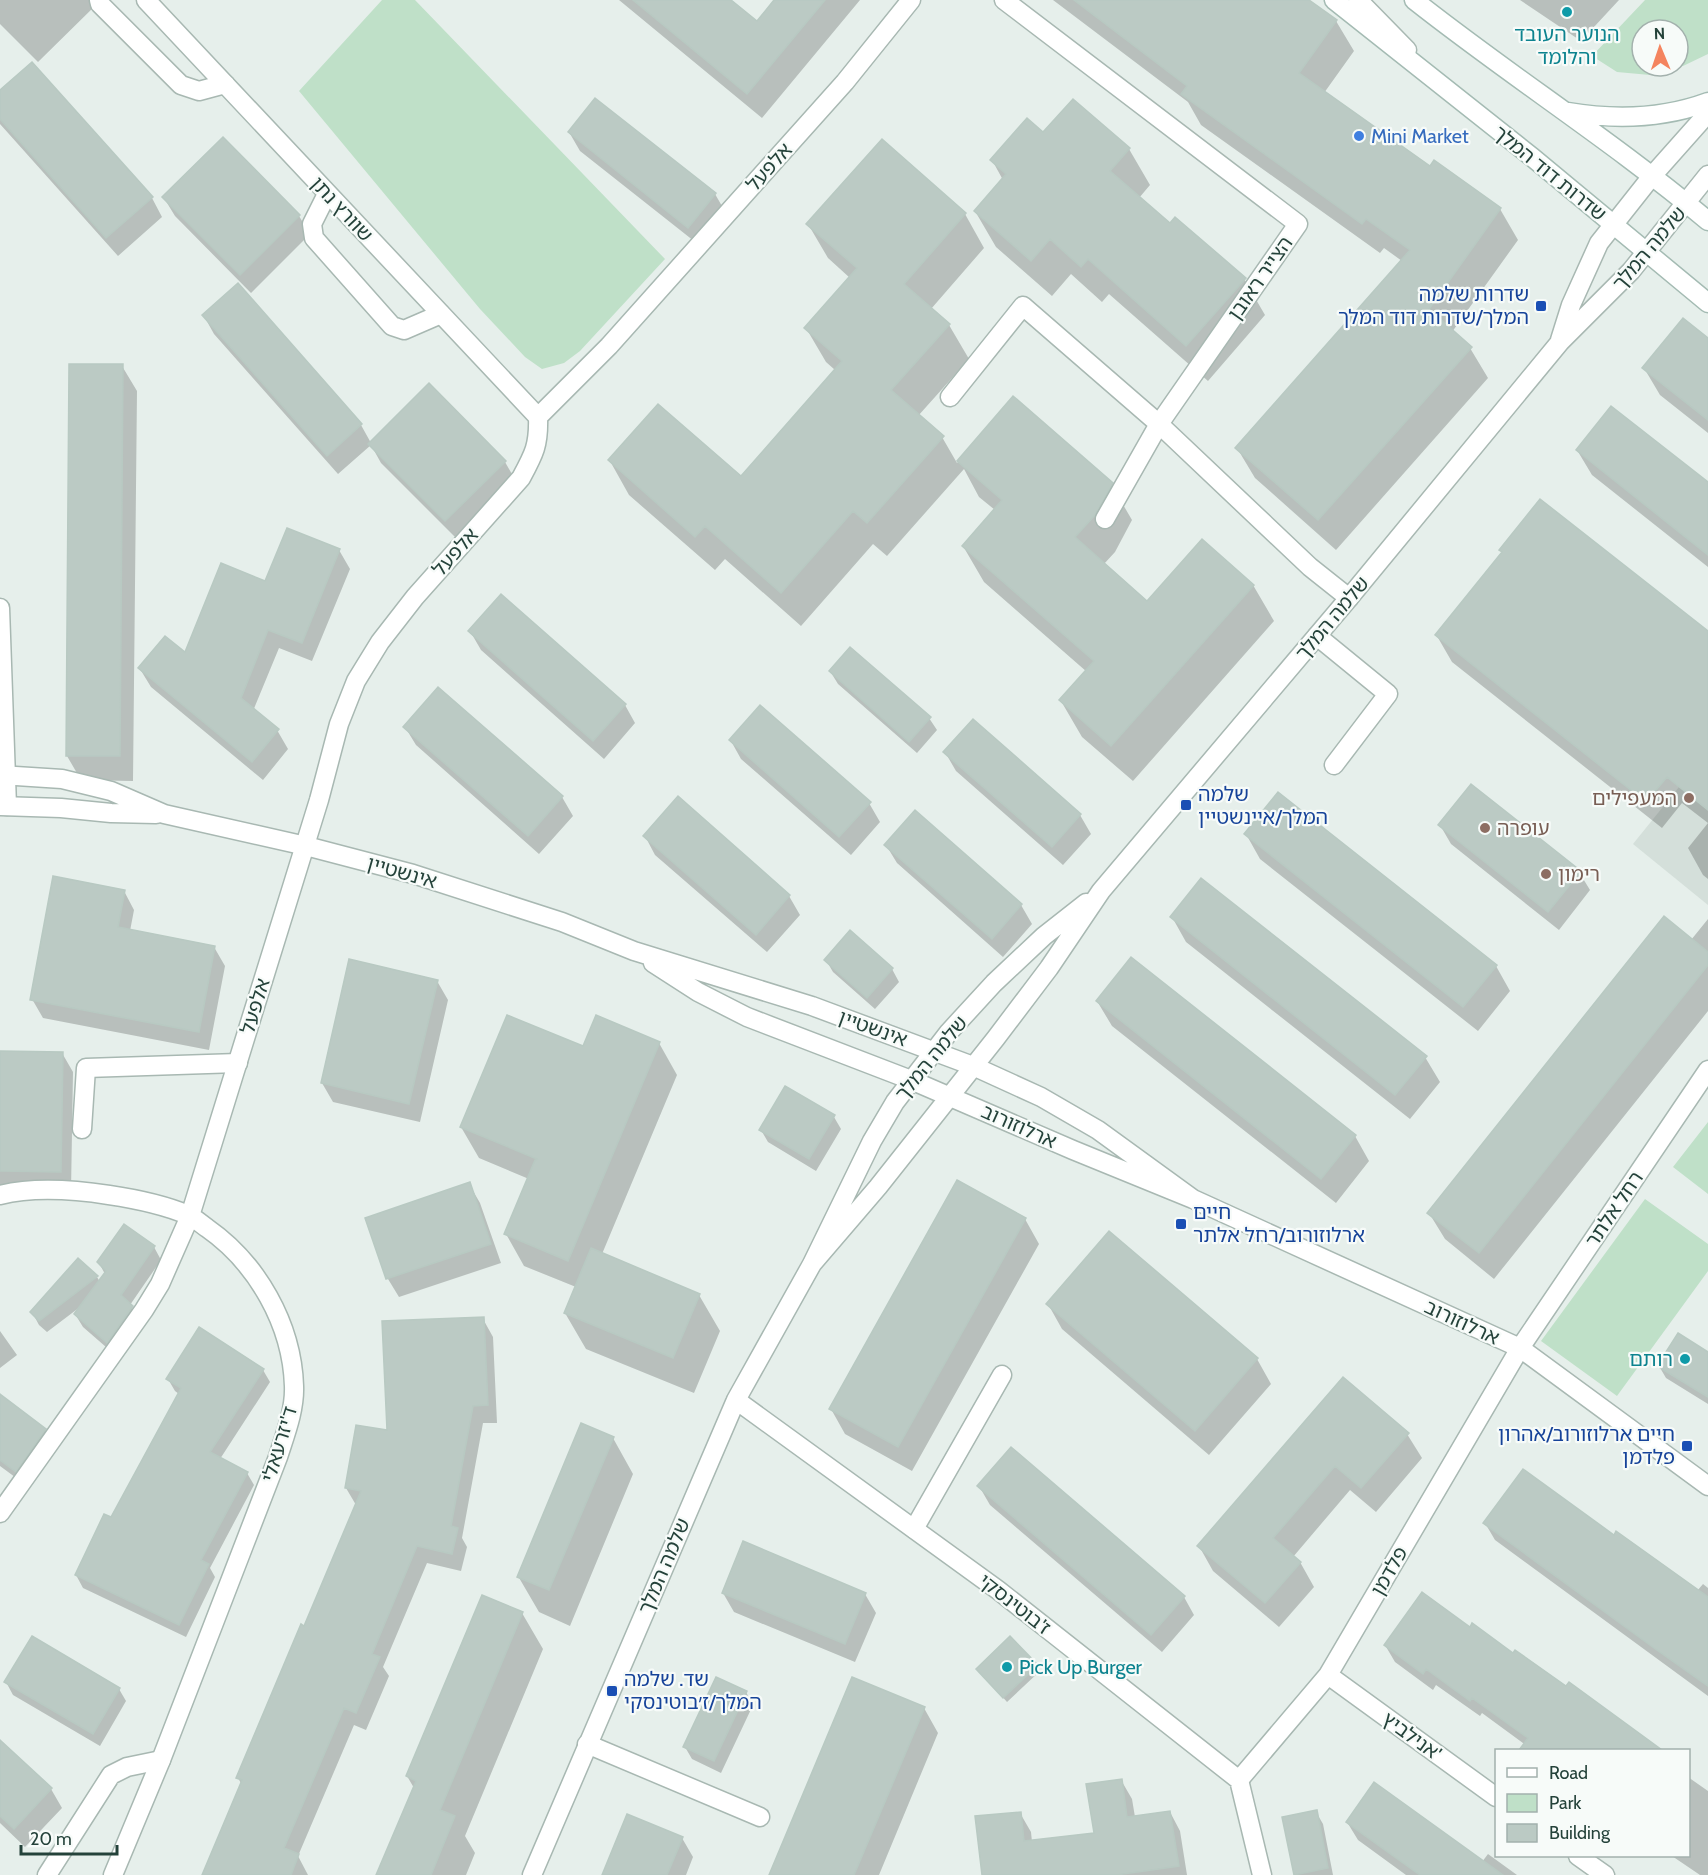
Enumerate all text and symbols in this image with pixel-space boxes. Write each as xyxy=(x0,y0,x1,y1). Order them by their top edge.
marker: הנוער העובד והלומד xyxy=(1560,5,1574,19)
north arrow xyxy=(1630,18,1690,78)
place label: הנוער העובד והלומד xyxy=(1514,22,1620,69)
text: N xyxy=(1654,24,1665,43)
street label: שדרות דוד המלך xyxy=(1489,120,1611,226)
place label: Mini Market xyxy=(1371,124,1469,148)
marker: Mini Market xyxy=(1352,129,1366,143)
street label: אלפעל xyxy=(741,138,797,196)
street label: שוורץ נתן xyxy=(306,172,378,246)
street label: שלמה המלך xyxy=(1607,201,1691,295)
street label: הצייר ראובן xyxy=(1222,232,1298,324)
place label: שדרות שלמה המלך/שדרות דוד המלך xyxy=(1338,282,1529,329)
marker: שדרות שלמה המלך/שדרות דוד המלך xyxy=(1534,299,1548,313)
street label: אלפעל xyxy=(427,523,483,581)
street label: שלמה המלך xyxy=(1290,571,1374,665)
place label: שלמה המלך/איינשטיין xyxy=(1198,782,1328,829)
place label: המעפילים xyxy=(1592,786,1677,810)
marker: המעפילים xyxy=(1682,791,1696,805)
marker: שלמה המלך/איינשטיין xyxy=(1179,798,1193,812)
place label: עופרה xyxy=(1497,816,1550,840)
marker: עופרה xyxy=(1478,821,1492,835)
street label: אינשטיין xyxy=(364,851,440,893)
place label: רימון xyxy=(1558,862,1600,886)
marker: רימון xyxy=(1539,867,1553,881)
street label: אלפעל xyxy=(235,975,275,1037)
street label: אינשטיין xyxy=(835,1005,911,1051)
street label: שלמה המלך xyxy=(890,1011,972,1105)
street label: ארלוזורוב xyxy=(978,1099,1060,1153)
street label: רחל אלתר xyxy=(1580,1167,1648,1251)
place label: חיים ארלוזורוב/רחל אלתר xyxy=(1193,1200,1365,1247)
marker: חיים ארלוזורוב/רחל אלתר xyxy=(1174,1217,1188,1231)
street label: ארלוזורוב xyxy=(1421,1294,1503,1350)
place label: רותם xyxy=(1629,1347,1673,1371)
marker: רותם xyxy=(1678,1352,1692,1366)
street label: ד'יזרעאלי xyxy=(256,1403,302,1485)
place label: חיים ארלוזורוב/אהרון פלדמן xyxy=(1498,1422,1675,1469)
marker: חיים ארלוזורוב/אהרון פלדמן xyxy=(1680,1439,1694,1453)
street label: שלמה המלך xyxy=(633,1514,695,1618)
street label: פלדמן xyxy=(1365,1542,1413,1600)
street label: ז'בוטינסקי xyxy=(974,1568,1056,1640)
place label: Pick Up Burger xyxy=(1019,1655,1143,1679)
marker: Pick Up Burger xyxy=(1000,1660,1014,1674)
place label: שד. שלמה המלך/ז׳בוטינסקי xyxy=(624,1667,762,1714)
marker: שד. שלמה המלך/ז׳בוטינסקי xyxy=(605,1684,619,1698)
street label: אנילביץ' xyxy=(1378,1707,1446,1765)
legend xyxy=(1495,1749,1690,1857)
text: Road xyxy=(1549,1762,1588,1784)
text: Park xyxy=(1549,1792,1582,1814)
scale bar xyxy=(21,1818,117,1856)
text: Building xyxy=(1549,1822,1611,1844)
text: 20 m xyxy=(30,1828,72,1850)

